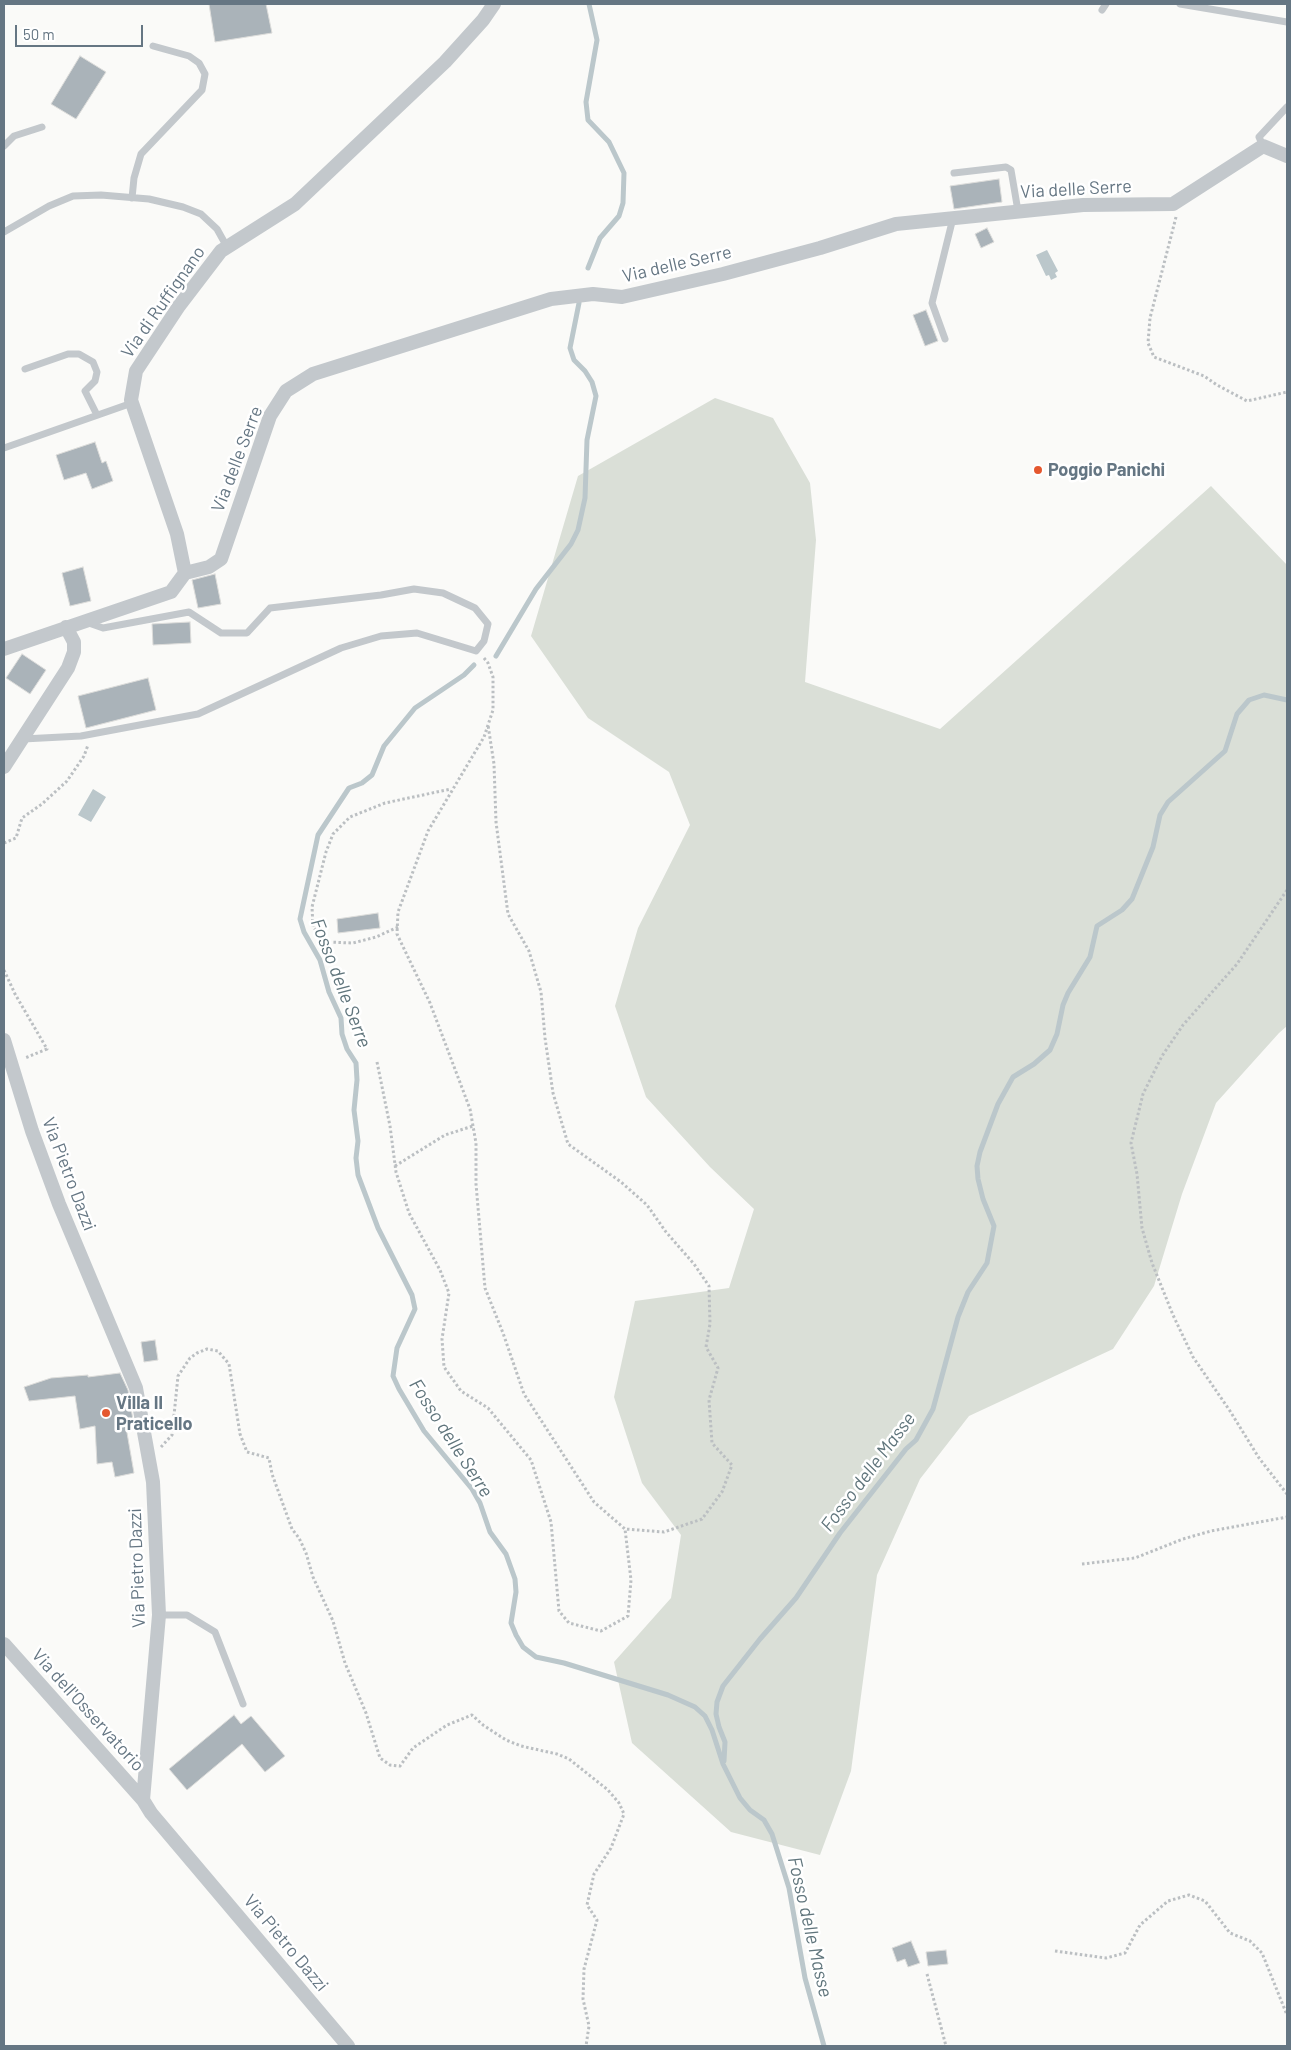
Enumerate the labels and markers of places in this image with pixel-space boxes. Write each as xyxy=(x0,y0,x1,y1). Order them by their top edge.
place label: Poggio Panichi xyxy=(1048,459,1165,481)
marker: Poggio Panichi xyxy=(1032,464,1044,476)
place label: Villa Il Praticello xyxy=(116,1392,192,1435)
marker: Villa Il Praticello xyxy=(100,1407,112,1419)

